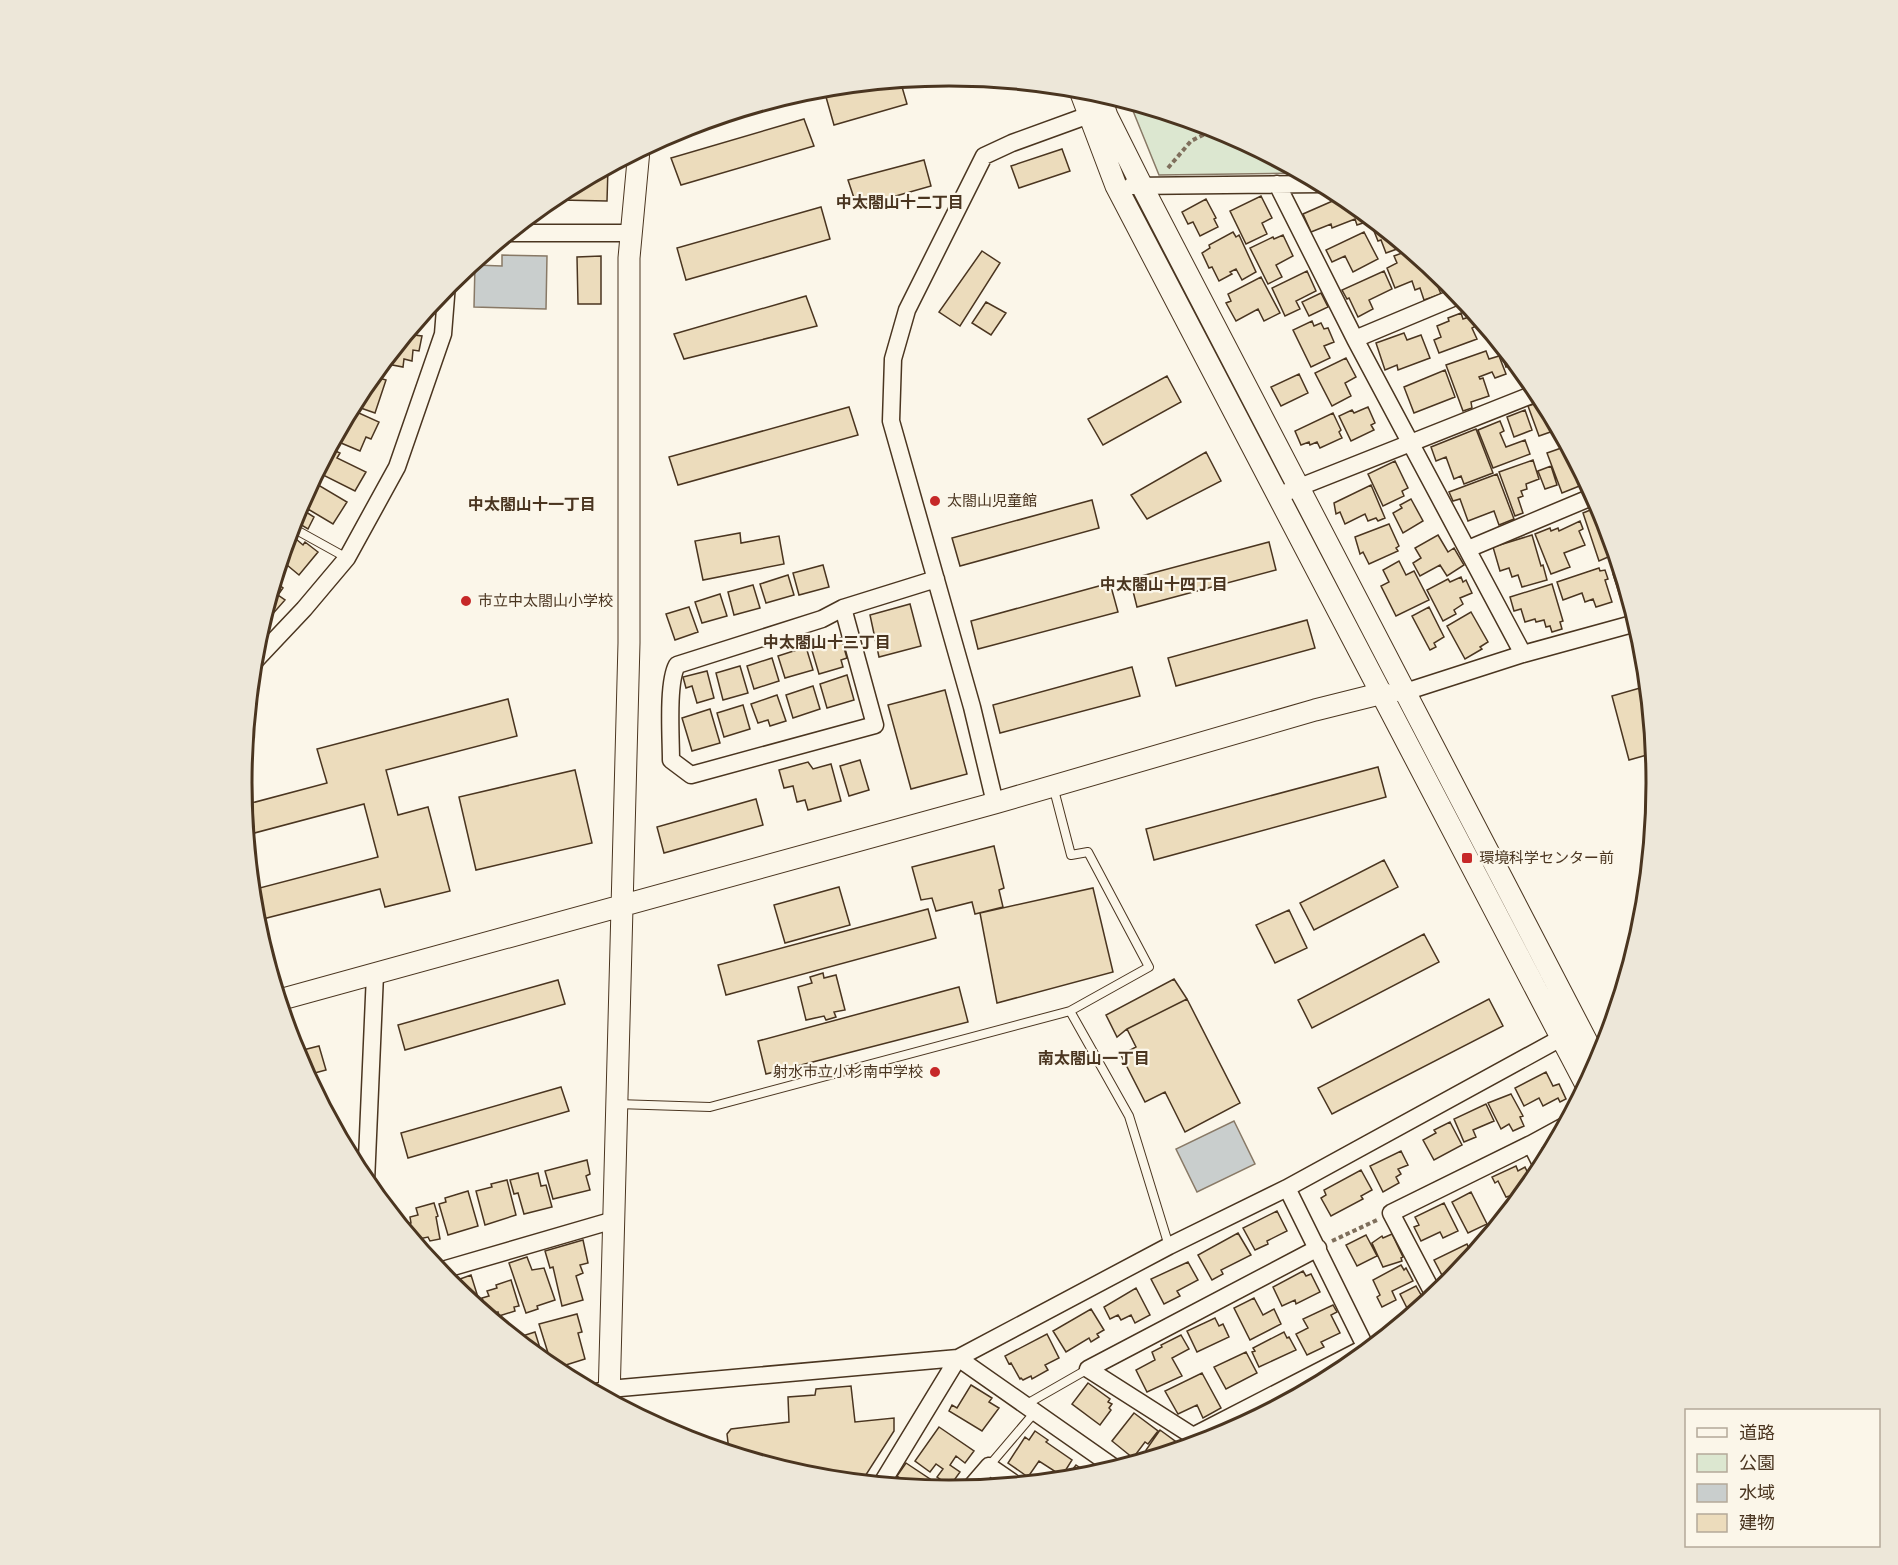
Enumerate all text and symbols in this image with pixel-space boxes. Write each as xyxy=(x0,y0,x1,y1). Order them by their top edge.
district label: 中太閤山十二丁目 xyxy=(836,193,964,212)
place label: 太閤山児童館 xyxy=(947,492,1037,510)
marker: 太閤山児童館 xyxy=(928,494,942,508)
district label: 中太閤山十一丁目 xyxy=(468,495,596,514)
district label: 中太閤山十四丁目 xyxy=(1100,575,1228,594)
place label: 市立中太閤山小学校 xyxy=(478,592,613,610)
marker: 市立中太閤山小学校 xyxy=(459,594,473,608)
district label: 中太閤山十三丁目 xyxy=(763,633,891,652)
place label: 環境科学センター前 xyxy=(1479,849,1614,867)
marker: 環境科学センター前 xyxy=(1460,851,1474,865)
district label: 南太閤山一丁目 xyxy=(1038,1049,1150,1068)
place label: 射水市立小杉南中学校 xyxy=(773,1063,923,1081)
marker: 射水市立小杉南中学校 xyxy=(928,1065,942,1079)
legend xyxy=(1685,1409,1880,1547)
text: 道路 xyxy=(1739,1422,1775,1444)
text: 公園 xyxy=(1739,1452,1775,1474)
text: 水域 xyxy=(1739,1482,1775,1504)
text: 建物 xyxy=(1739,1512,1775,1534)

